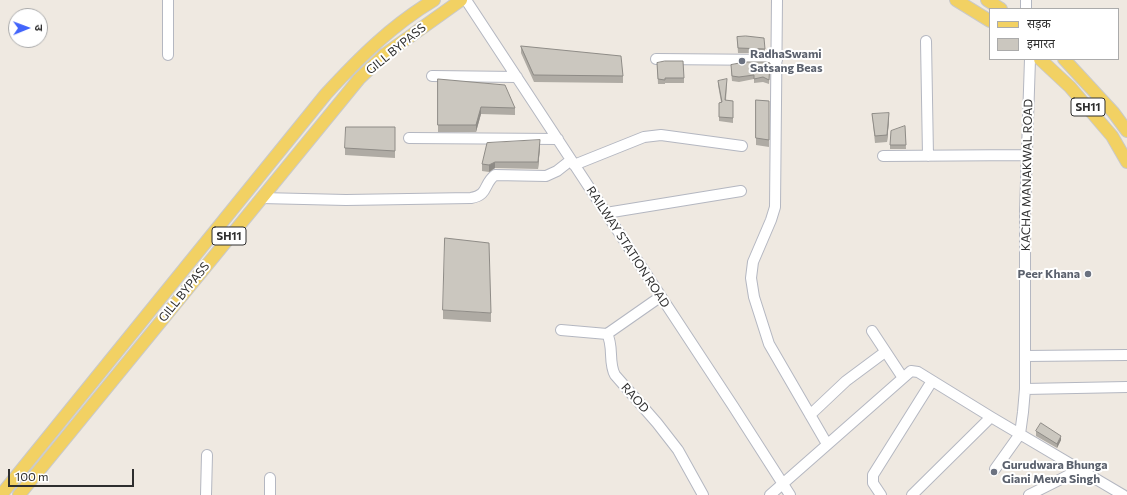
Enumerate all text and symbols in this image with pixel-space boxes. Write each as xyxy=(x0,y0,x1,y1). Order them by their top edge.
north arrow xyxy=(8,8,48,48)
legend xyxy=(989,8,1119,60)
text: सड़क xyxy=(1027,16,1051,30)
street label: GILL BYPASS xyxy=(363,20,429,78)
text: उ xyxy=(33,24,46,31)
text: इमारत xyxy=(1027,36,1055,50)
place label: RadhaSwami Satsang Beas xyxy=(750,47,823,75)
marker: RadhaSwami Satsang Beas xyxy=(737,56,747,66)
road number: SH11 xyxy=(1071,98,1105,116)
street label: KACHA MANAKWAL ROAD xyxy=(1018,99,1036,251)
street label: RAILWAY STATION ROAD xyxy=(583,184,673,310)
road number: SH11 xyxy=(212,227,246,245)
street label: GILL BYPASS xyxy=(155,259,213,325)
place label: Peer Khana xyxy=(1018,267,1080,281)
marker: Peer Khana xyxy=(1083,269,1093,279)
street label: RAOD xyxy=(618,380,652,416)
place label: Gurudwara Bhunga Giani Mewa Singh xyxy=(1002,458,1108,486)
scale bar xyxy=(10,461,136,487)
marker: Gurudwara Bhunga Giani Mewa Singh xyxy=(989,467,999,477)
text: 100 m xyxy=(15,469,49,483)

